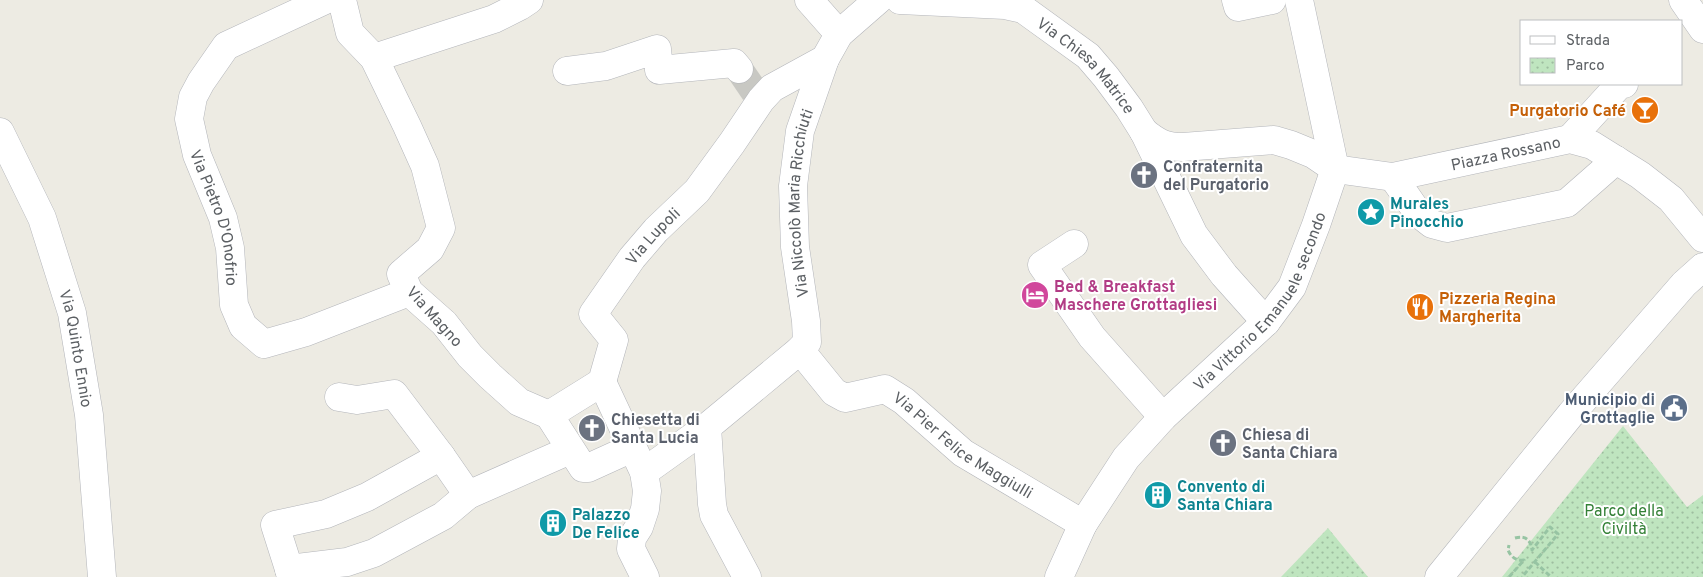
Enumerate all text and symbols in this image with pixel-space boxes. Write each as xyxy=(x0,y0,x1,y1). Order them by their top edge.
street label: Via Chiesa Matrice xyxy=(1032,14,1138,118)
legend xyxy=(1520,20,1683,85)
text: Strada xyxy=(1566,32,1610,51)
text: Parco xyxy=(1566,57,1605,76)
bar icon: Purgatorio Café xyxy=(1630,95,1660,125)
place label: Purgatorio Café xyxy=(1509,102,1626,122)
street label: Via Niccolò Maria Ricchiuti xyxy=(785,107,819,298)
street label: Piazza Rossano xyxy=(1449,133,1563,176)
street label: Via Pietro D'Onofrio xyxy=(184,147,241,287)
place label: Confraternita del Purgatorio xyxy=(1163,158,1269,196)
church icon: Confraternita del Purgatorio xyxy=(1129,160,1159,190)
place label: Murales Pinocchio xyxy=(1390,195,1464,233)
place icon: Murales Pinocchio xyxy=(1356,197,1386,227)
street label: Via Lupoli xyxy=(622,204,685,269)
street label: Via Vittorio Emanuele secondo xyxy=(1190,210,1332,396)
place label: Bed & Breakfast Maschere Grottagliesi xyxy=(1054,278,1217,316)
hotel icon: Bed & Breakfast Maschere Grottagliesi xyxy=(1020,280,1050,310)
street label: Via Magno xyxy=(401,283,466,352)
street label: Via Quinto Ennio xyxy=(53,288,96,409)
place label: Pizzeria Regina Margherita xyxy=(1439,290,1556,328)
restaurant icon: Pizzeria Regina Margherita xyxy=(1405,292,1435,322)
street label: Via Pier Felice Maggiulli xyxy=(889,389,1036,504)
place label: Municipio di Grottaglie xyxy=(1565,391,1655,429)
public building icon: Municipio di Grottaglie xyxy=(1659,393,1689,423)
place label: Chiesetta di Santa Lucia xyxy=(611,411,700,449)
church icon: Chiesetta di Santa Lucia xyxy=(577,413,607,443)
place label: Chiesa di Santa Chiara xyxy=(1242,426,1338,464)
church icon: Chiesa di Santa Chiara xyxy=(1208,428,1238,458)
place label: Convento di Santa Chiara xyxy=(1177,478,1273,516)
building icon: Convento di Santa Chiara xyxy=(1143,480,1173,510)
park label: Parco della Civiltà xyxy=(1584,502,1664,540)
place label: Palazzo De Felice xyxy=(572,506,640,544)
building icon: Palazzo De Felice xyxy=(538,508,568,538)

